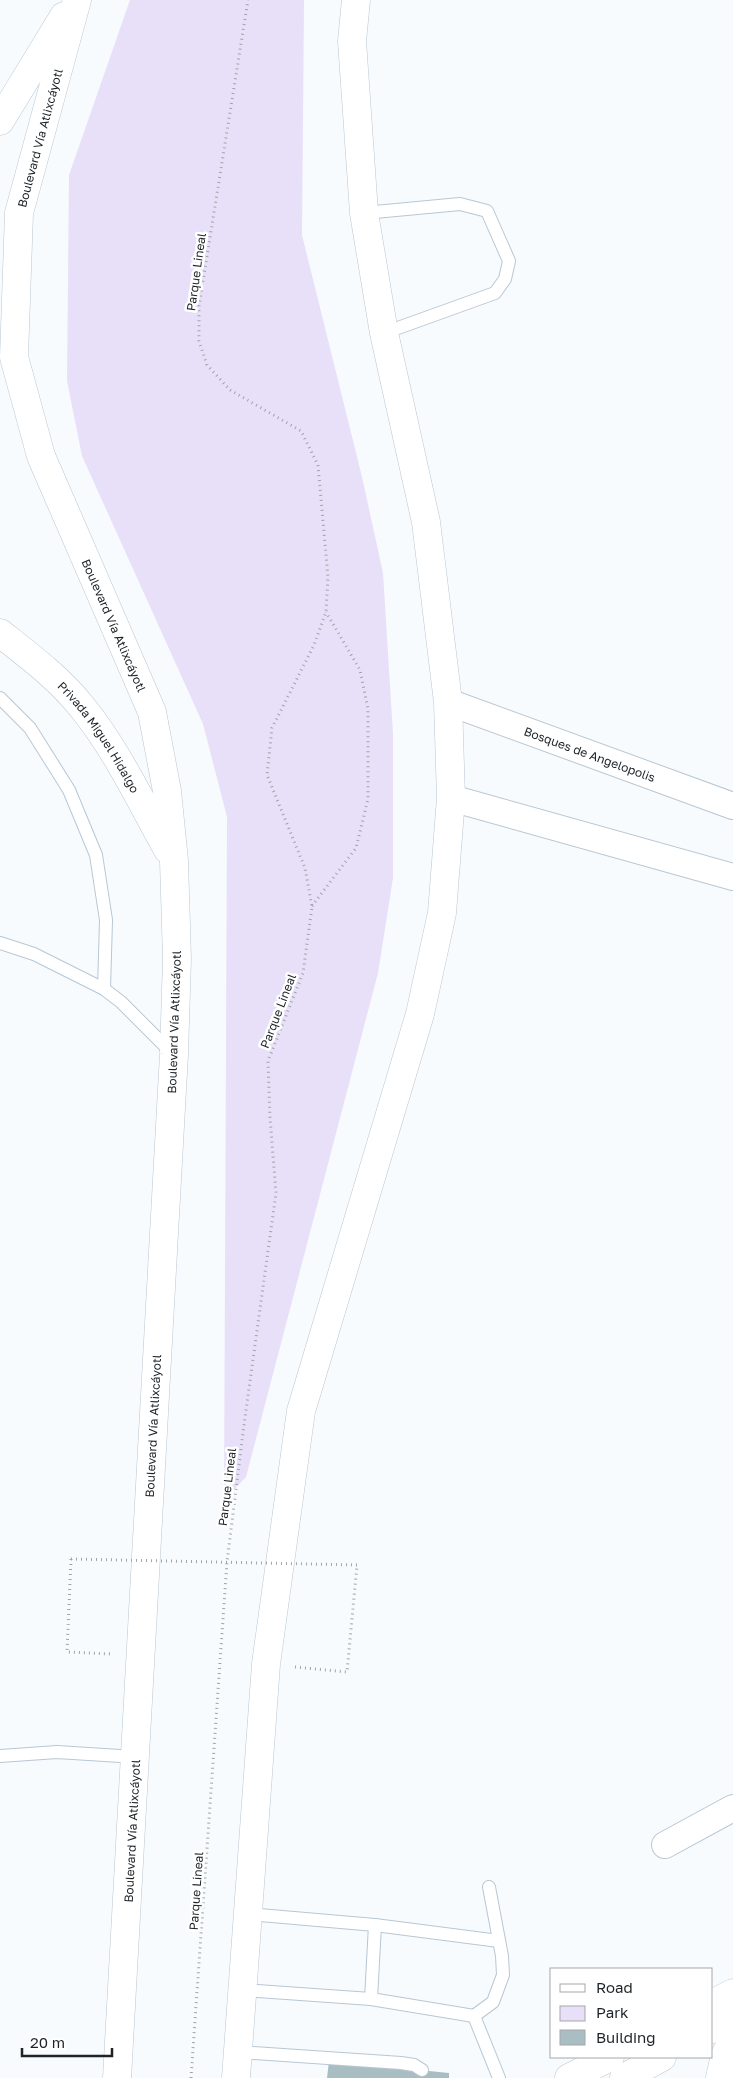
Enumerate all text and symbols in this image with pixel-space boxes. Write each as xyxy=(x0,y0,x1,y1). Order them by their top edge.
street label: Boulevard Vía Atlixcáyotl xyxy=(14,67,66,209)
street label: Parque Lineal xyxy=(183,232,209,312)
street label: Boulevard Vía Atlixcáyotl xyxy=(79,557,150,694)
street label: Privada Miguel Hidalgo xyxy=(55,678,143,795)
street label: Bosques de Angelopolis xyxy=(522,723,658,785)
street label: Boulevard Vía Atlixcáyotl xyxy=(164,950,184,1094)
street label: Parque Lineal xyxy=(257,971,299,1050)
street label: Boulevard Vía Atlixcáyotl xyxy=(142,1354,164,1498)
street label: Parque Lineal xyxy=(215,1447,239,1527)
street label: Boulevard Vía Atlixcáyotl xyxy=(121,1759,143,1903)
street label: Parque Lineal xyxy=(186,1851,206,1931)
legend xyxy=(550,1968,713,2058)
text: Road xyxy=(596,1978,633,1996)
text: Park xyxy=(596,2003,629,2021)
scale bar xyxy=(22,2026,112,2058)
text: Building xyxy=(596,2028,656,2046)
text: 20 m xyxy=(30,2033,65,2051)

